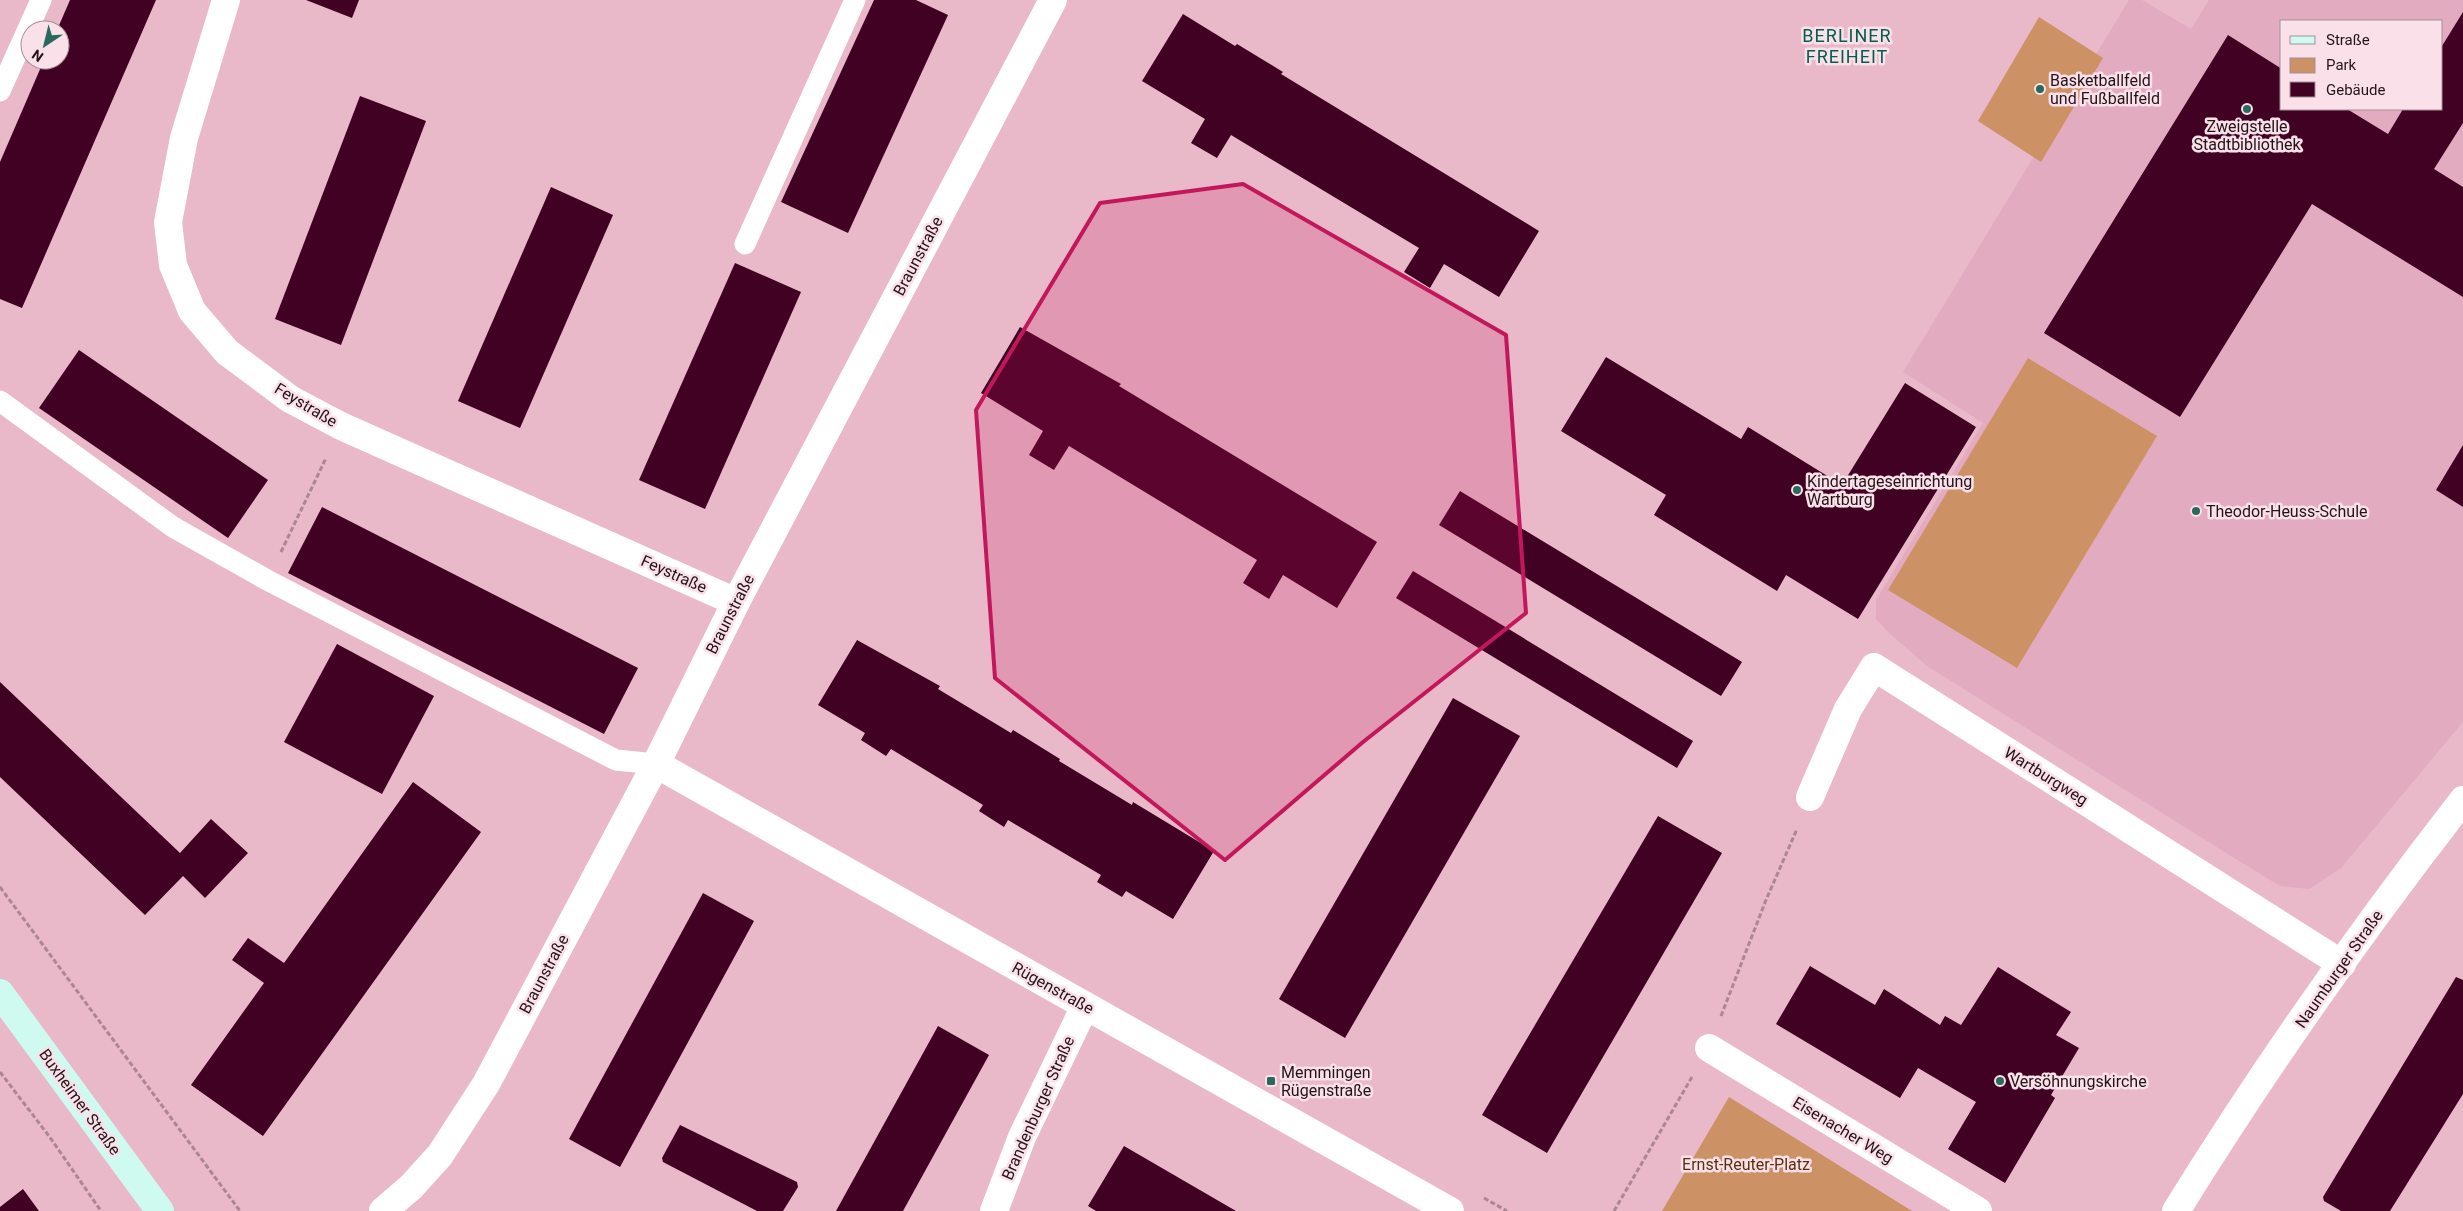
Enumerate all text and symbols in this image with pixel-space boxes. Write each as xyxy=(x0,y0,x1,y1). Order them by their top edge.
north arrow xyxy=(20,20,70,70)
legend xyxy=(2280,20,2443,110)
district label: BERLINER FREIHEIT xyxy=(1802,25,1892,67)
text: Straße xyxy=(2326,31,2370,49)
text: N xyxy=(29,46,46,65)
text: Park xyxy=(2326,56,2357,74)
place label: Basketballfeld und Fußballfeld xyxy=(2050,71,2160,108)
text: Gebäude xyxy=(2326,81,2385,99)
marker: Basketballfeld und Fußballfeld xyxy=(2034,83,2046,95)
marker: Zweigstelle Stadtbibliothek xyxy=(2241,103,2253,115)
place label: Zweigstelle Stadtbibliothek xyxy=(2193,117,2301,154)
street label: Braunstraße xyxy=(889,213,947,299)
street label: Feystraße xyxy=(271,379,341,431)
place label: Kindertageseinrichtung Wartburg xyxy=(1807,472,1972,509)
marker: Kindertageseinrichtung Wartburg xyxy=(1791,484,1803,496)
place label: Theodor-Heuss-Schule xyxy=(2206,502,2368,521)
marker: Theodor-Heuss-Schule xyxy=(2190,505,2202,517)
street label: Feystraße xyxy=(638,551,710,597)
street label: Braunstraße xyxy=(702,571,758,657)
street label: Wartburgweg xyxy=(2001,743,2091,809)
street label: Naumburger Straße xyxy=(2291,906,2387,1032)
street label: Braunstraße xyxy=(515,931,573,1017)
street label: Rügenstraße xyxy=(1009,958,1097,1018)
street label: Brandenburger Straße xyxy=(998,1033,1078,1183)
street label: Buxheimer Straße xyxy=(35,1045,125,1159)
place label: Memmingen Rügenstraße xyxy=(1281,1063,1371,1100)
place label: Versöhnungskirche xyxy=(2010,1072,2147,1091)
marker: Memmingen Rügenstraße xyxy=(1265,1075,1277,1087)
marker: Versöhnungskirche xyxy=(1994,1075,2006,1087)
street label: Eisenacher Weg xyxy=(1789,1093,1897,1167)
park label: Ernst-Reuter-Platz xyxy=(1682,1155,1810,1174)

